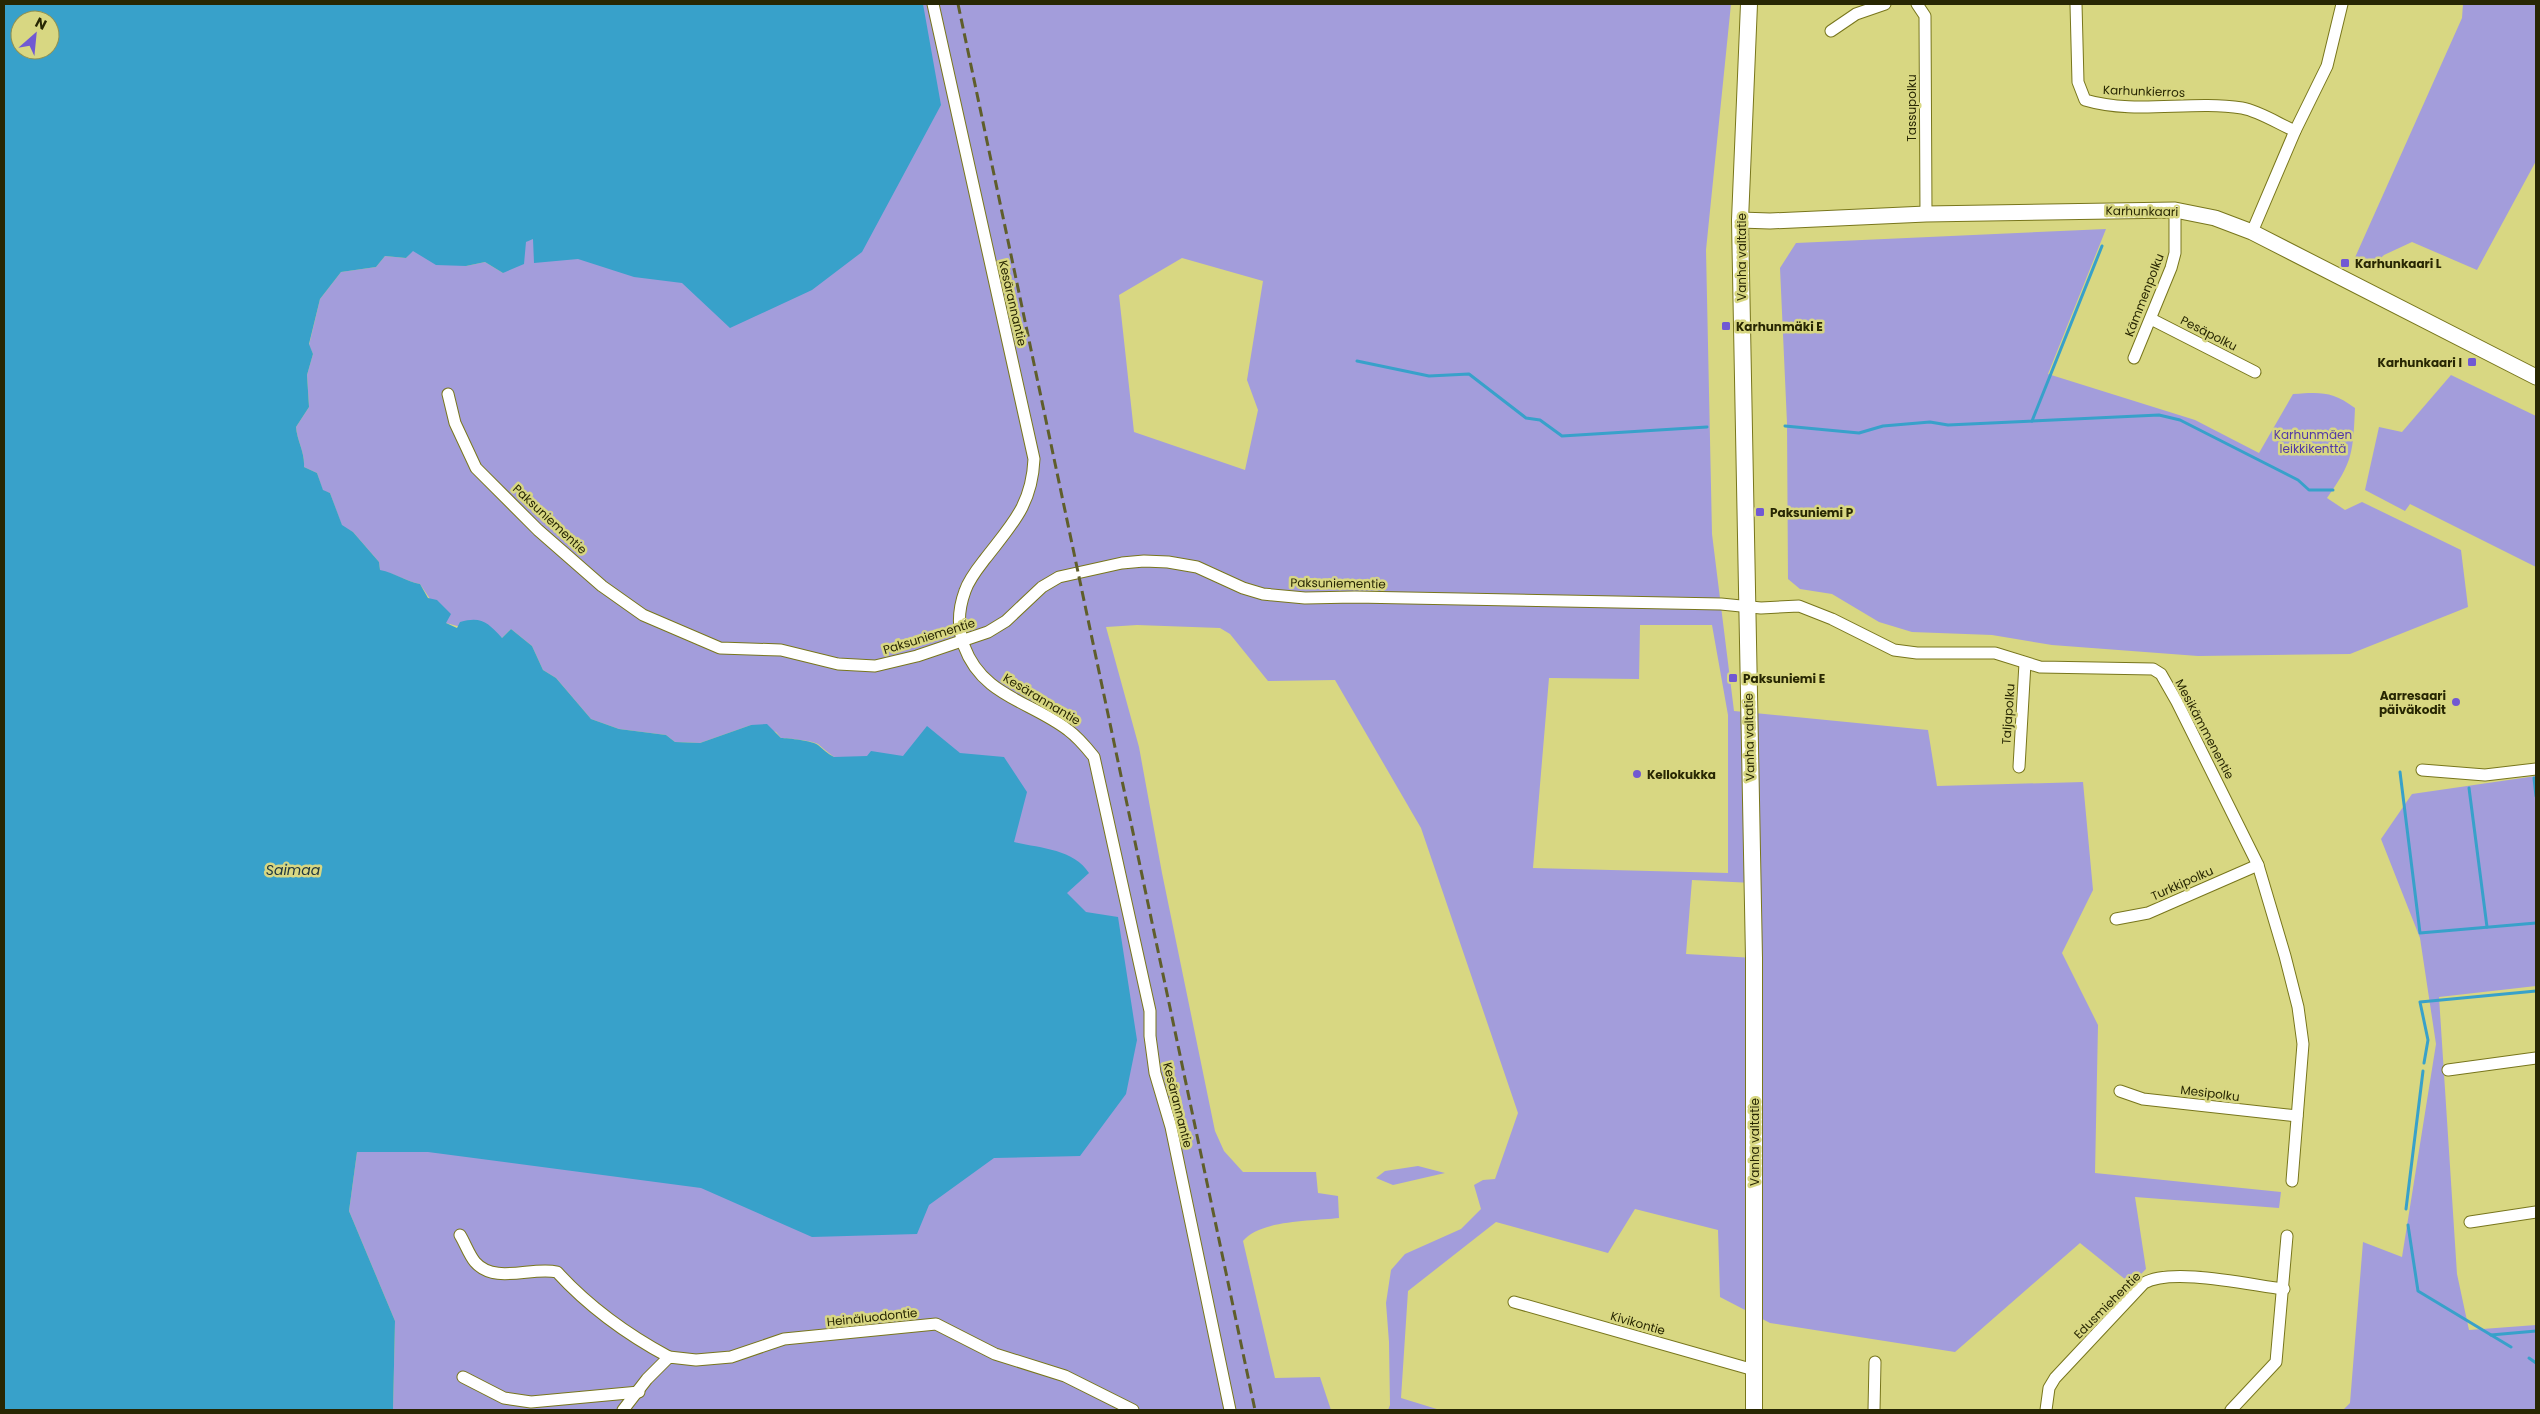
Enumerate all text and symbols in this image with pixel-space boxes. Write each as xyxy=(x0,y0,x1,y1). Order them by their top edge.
north arrow xyxy=(10,10,60,60)
text: N xyxy=(32,12,50,35)
street label: Tassupolku xyxy=(1903,74,1920,142)
street label: Karhunkierros xyxy=(2103,81,2185,101)
street label: Karhunkaari xyxy=(2106,202,2179,220)
street label: Vanha valtatie xyxy=(1733,213,1750,301)
street label: Kämmenpolku xyxy=(2120,251,2168,339)
place label: Karhunkaari L xyxy=(2355,255,2442,272)
marker: Karhunkaari L xyxy=(2339,257,2351,269)
street label: Kesärannantie xyxy=(995,258,1031,348)
street label: Pesäpolku xyxy=(2178,311,2240,355)
place label: Karhunmäki E xyxy=(1736,318,1823,335)
marker: Karhunmäki E xyxy=(1720,320,1732,332)
place label: Karhunkaari I xyxy=(2378,354,2462,371)
marker: Karhunkaari I xyxy=(2466,356,2478,368)
park label: Karhunmäen leikkikenttä xyxy=(2274,426,2352,457)
street label: Paksuniementie xyxy=(509,480,591,558)
place label: Paksuniemi P xyxy=(1770,504,1854,521)
marker: Paksuniemi P xyxy=(1754,506,1766,518)
street label: Paksuniementie xyxy=(1290,574,1386,592)
street label: Paksuniementie xyxy=(881,614,977,658)
street label: Kesärannantie xyxy=(1000,669,1084,729)
place label: Paksuniemi E xyxy=(1743,670,1825,687)
marker: Paksuniemi E xyxy=(1727,672,1739,684)
street label: Mesikämmenentie xyxy=(2171,676,2239,782)
street label: Taljapolku xyxy=(1997,683,2019,745)
place label: Aarresaari päiväkodit xyxy=(2379,687,2446,718)
street label: Vanha valtatie xyxy=(1740,693,1758,781)
marker: Aarresaari päiväkodit xyxy=(2450,696,2462,708)
place label: Kellokukka xyxy=(1647,766,1716,783)
marker: Kellokukka xyxy=(1631,768,1643,780)
water label: Saimaa xyxy=(266,860,321,880)
street label: Turkkipolku xyxy=(2148,862,2216,904)
street label: Kesärannantie xyxy=(1159,1060,1197,1150)
street label: Mesipolku xyxy=(2179,1081,2241,1105)
street label: Vanha valtatie xyxy=(1746,1098,1763,1186)
street label: Edusmiehentie xyxy=(2070,1268,2144,1342)
street label: Heinäluodontie xyxy=(826,1304,918,1330)
street label: Kivikontie xyxy=(1609,1307,1667,1339)

